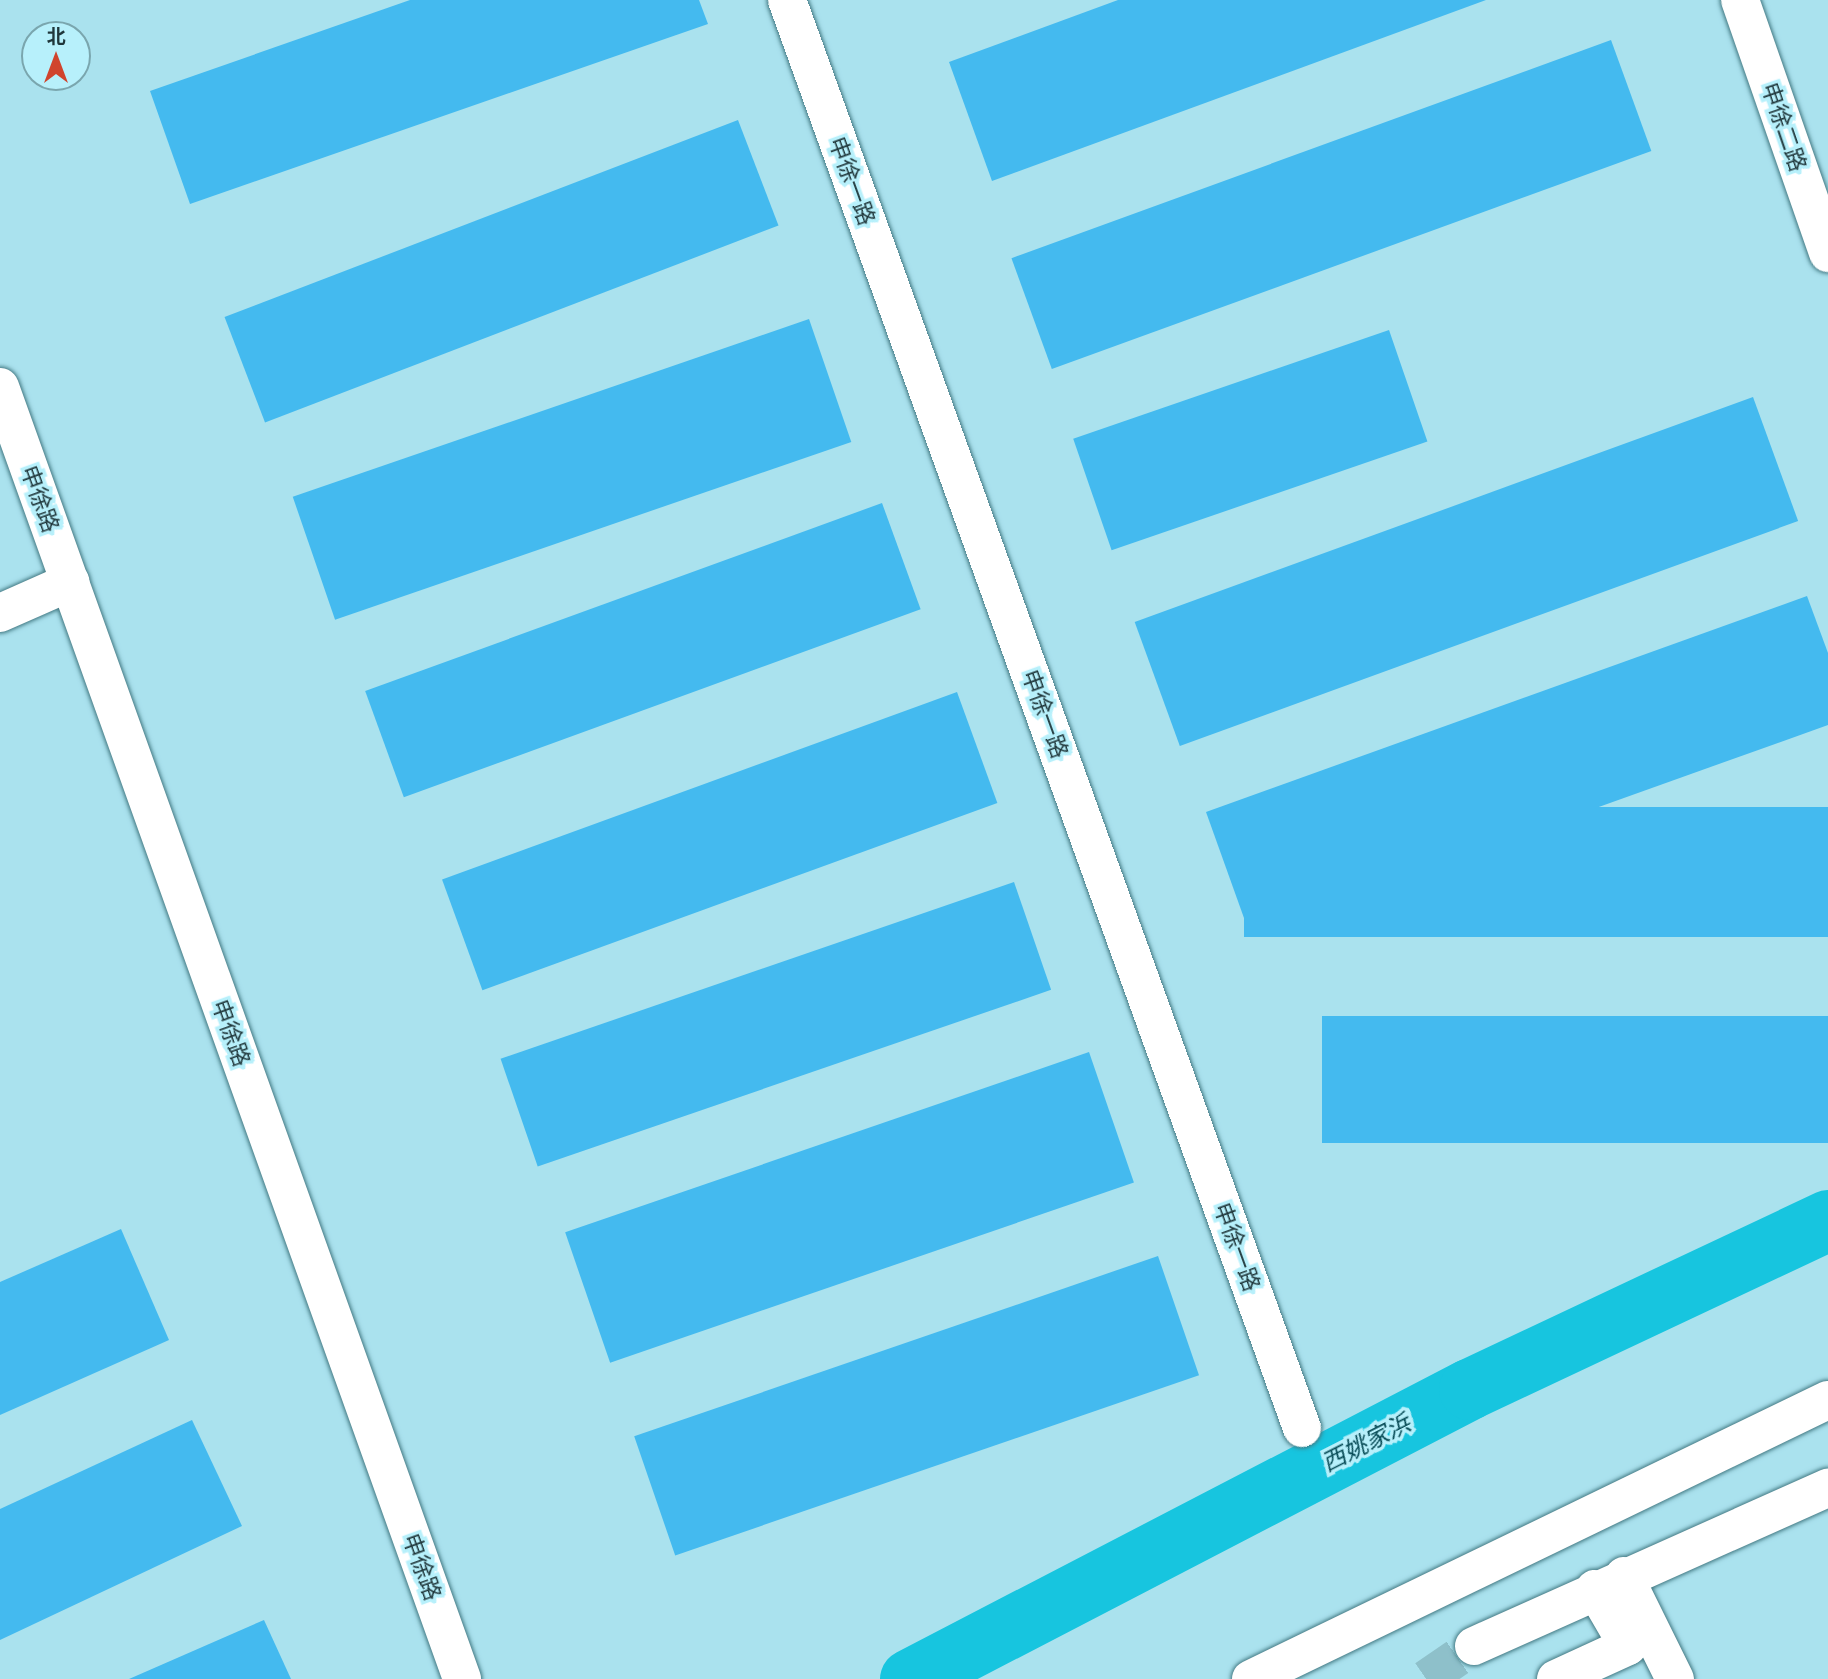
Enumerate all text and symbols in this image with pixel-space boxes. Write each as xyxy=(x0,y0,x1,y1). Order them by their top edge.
north arrow xyxy=(21,21,91,91)
text: 北 xyxy=(46,25,66,48)
street label: 申徐二路 xyxy=(1756,79,1812,175)
street label: 申徐一路 xyxy=(823,133,881,229)
street label: 申徐路 xyxy=(15,462,65,536)
street label: 申徐一路 xyxy=(1016,666,1074,762)
street label: 申徐路 xyxy=(206,996,256,1070)
street label: 申徐一路 xyxy=(1208,1199,1266,1295)
water label: 西姚家浜 xyxy=(1317,1408,1415,1478)
street label: 申徐路 xyxy=(397,1530,447,1604)

